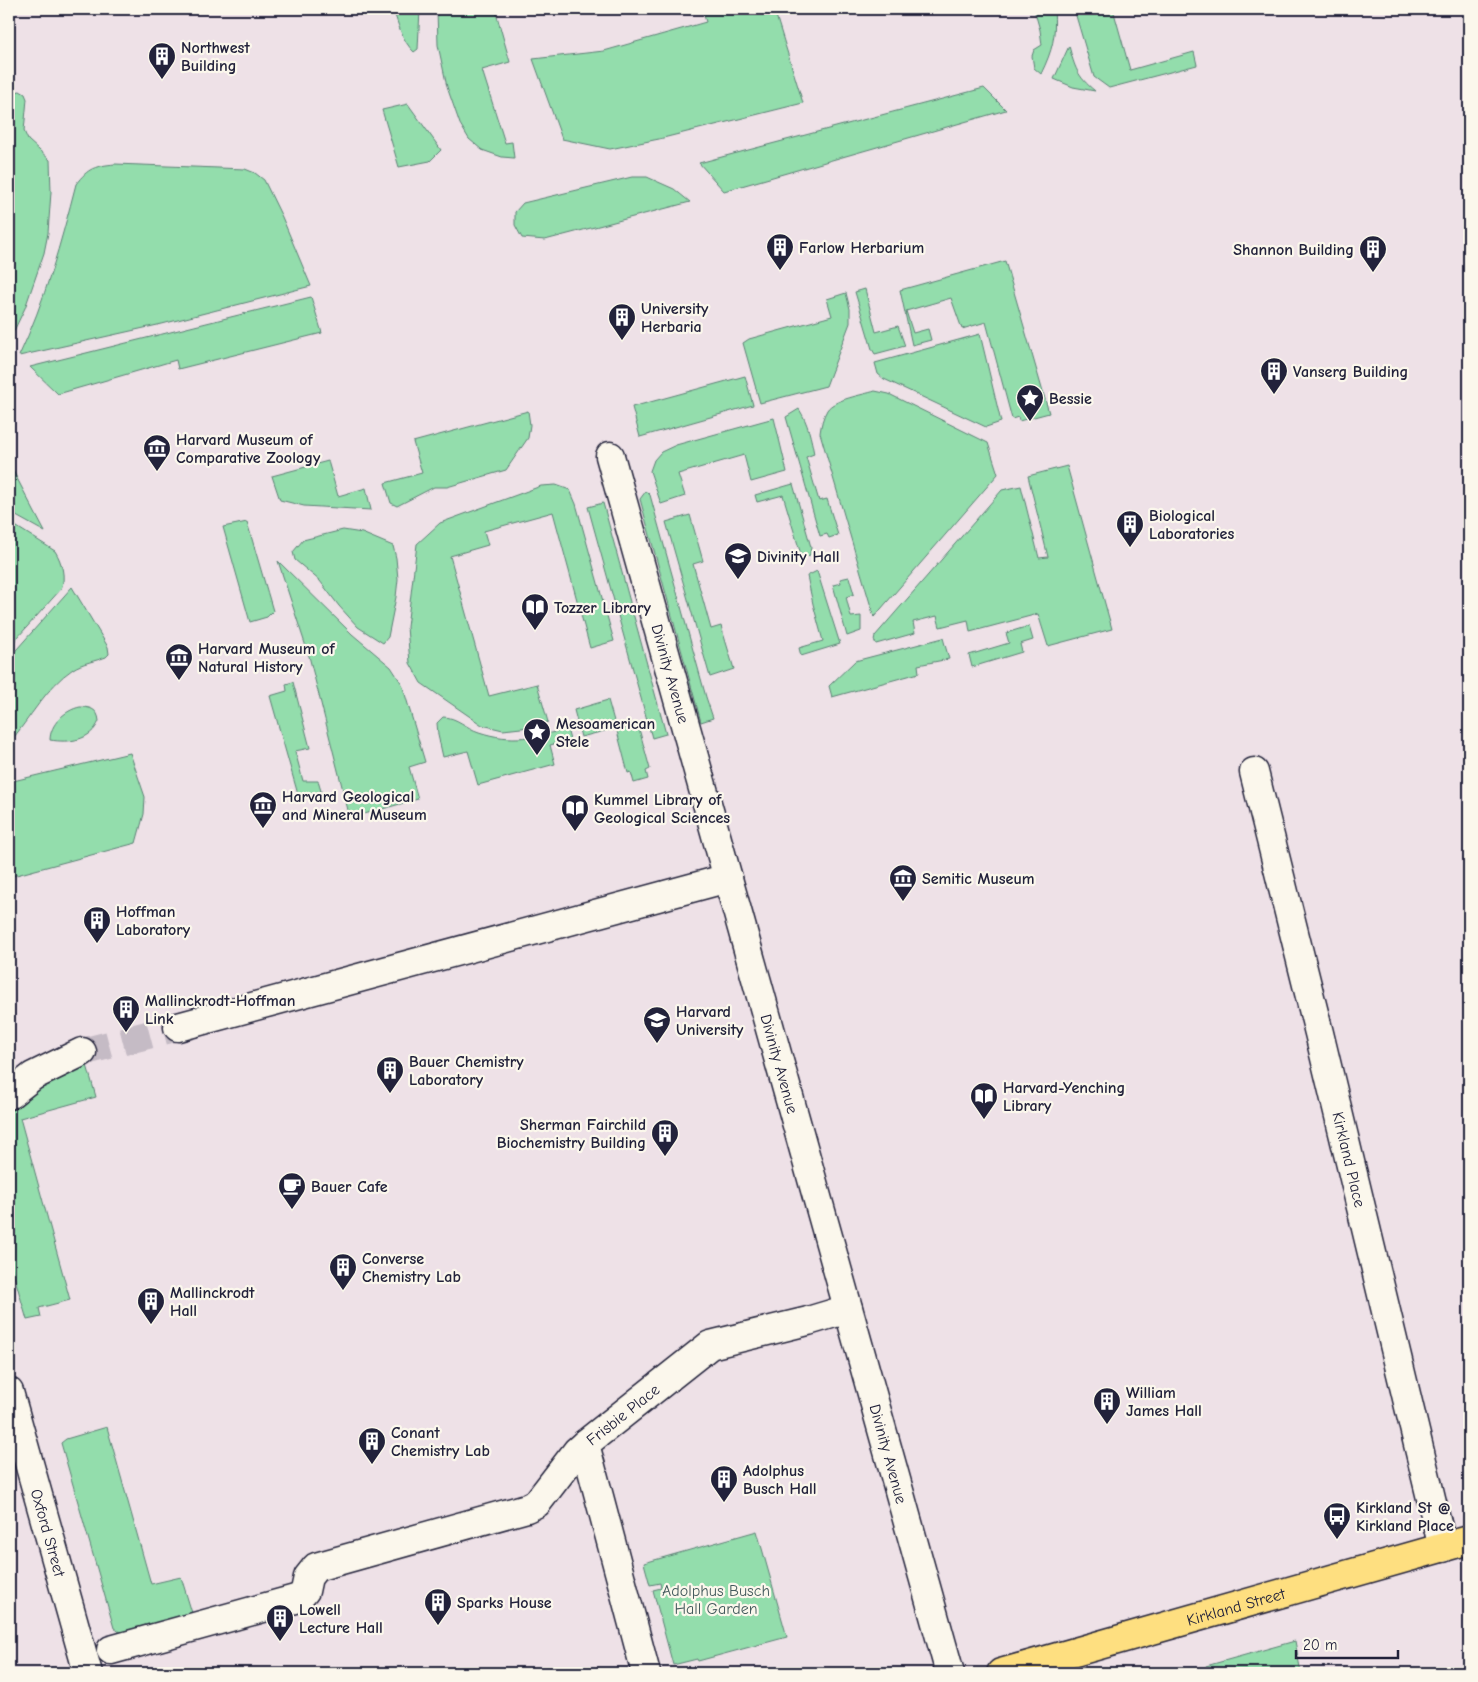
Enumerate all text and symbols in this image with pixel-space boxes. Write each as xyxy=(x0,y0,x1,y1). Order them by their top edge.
place label: Northwest Building xyxy=(181,39,250,75)
building icon: Northwest Building xyxy=(147,41,177,80)
building icon: Farlow Herbarium xyxy=(765,232,795,271)
building icon: Shannon Building xyxy=(1358,234,1388,273)
place label: Farlow Herbarium xyxy=(799,239,924,257)
place label: Shannon Building xyxy=(1233,241,1354,259)
place label: University Herbaria xyxy=(641,300,709,336)
building icon: University Herbaria xyxy=(607,302,637,341)
building icon: Vanserg Building xyxy=(1259,356,1289,395)
place label: Vanserg Building xyxy=(1293,363,1408,381)
place icon: Bessie xyxy=(1015,383,1045,422)
place label: Bessie xyxy=(1049,390,1092,408)
place label: Harvard Museum of Comparative Zoology xyxy=(176,431,321,467)
museum icon: Harvard Museum of Comparative Zoology xyxy=(142,433,172,472)
place label: Biological Laboratories xyxy=(1149,507,1234,543)
building icon: Biological Laboratories xyxy=(1115,509,1145,548)
school or university icon: Divinity Hall xyxy=(723,541,753,580)
place label: Divinity Hall xyxy=(757,548,840,566)
library icon: Tozzer Library xyxy=(520,592,550,631)
place label: Tozzer Library xyxy=(554,599,652,617)
street label: Divinity Avenue xyxy=(647,622,692,726)
place label: Harvard Museum of Natural History xyxy=(198,640,335,676)
museum icon: Harvard Museum of Natural History xyxy=(164,642,194,681)
place label: Mesoamerican Stele xyxy=(556,715,655,751)
place icon: Mesoamerican Stele xyxy=(522,717,552,756)
place label: Harvard Geological and Mineral Museum xyxy=(282,788,427,824)
museum icon: Harvard Geological and Mineral Museum xyxy=(248,790,278,829)
place label: Kummel Library of Geological Sciences xyxy=(594,791,730,827)
library icon: Kummel Library of Geological Sciences xyxy=(560,793,590,832)
museum icon: Semitic Museum xyxy=(888,863,918,902)
place label: Semitic Museum xyxy=(922,870,1034,888)
place label: Hoffman Laboratory xyxy=(116,903,191,939)
building icon: Hoffman Laboratory xyxy=(82,905,112,944)
place label: Mallinckrodt-Hoffman Link xyxy=(145,992,296,1028)
building icon: Mallinckrodt-Hoffman Link xyxy=(111,994,141,1033)
place label: Harvard University xyxy=(676,1003,744,1039)
school or university icon: Harvard University xyxy=(642,1005,672,1044)
street label: Divinity Avenue xyxy=(756,1012,801,1116)
place label: Bauer Chemistry Laboratory xyxy=(409,1053,524,1089)
building icon: Bauer Chemistry Laboratory xyxy=(375,1055,405,1094)
place label: Harvard-Yenching Library xyxy=(1003,1079,1125,1115)
library icon: Harvard-Yenching Library xyxy=(969,1081,999,1120)
street label: Kirkland Place xyxy=(1328,1110,1369,1209)
place label: Sherman Fairchild Biochemistry Building xyxy=(497,1116,646,1152)
building icon: Sherman Fairchild Biochemistry Building xyxy=(650,1118,680,1157)
cafe icon: Bauer Cafe xyxy=(277,1171,307,1210)
place label: Bauer Cafe xyxy=(311,1178,388,1196)
place label: Converse Chemistry Lab xyxy=(362,1250,461,1286)
building icon: Converse Chemistry Lab xyxy=(328,1252,358,1291)
place label: Mallinckrodt Hall xyxy=(170,1284,255,1320)
building icon: Mallinckrodt Hall xyxy=(136,1286,166,1325)
street label: Frisbie Place xyxy=(583,1381,663,1449)
place label: William James Hall xyxy=(1126,1384,1202,1420)
building icon: William James Hall xyxy=(1092,1386,1122,1425)
street label: Divinity Avenue xyxy=(865,1402,910,1506)
place label: Conant Chemistry Lab xyxy=(391,1424,490,1460)
building icon: Conant Chemistry Lab xyxy=(357,1426,387,1465)
place label: Adolphus Busch Hall xyxy=(743,1462,817,1498)
building icon: Adolphus Busch Hall xyxy=(709,1464,739,1503)
street label: Oxford Street xyxy=(27,1487,69,1579)
place label: Kirkland St @ Kirkland Place xyxy=(1356,1499,1454,1535)
bus stop icon: Kirkland St @ Kirkland Place xyxy=(1322,1501,1352,1540)
park label: Adolphus Busch Hall Garden xyxy=(662,1582,770,1618)
street label: Kirkland Street xyxy=(1185,1585,1288,1630)
building icon: Sparks House xyxy=(423,1587,453,1626)
place label: Sparks House xyxy=(457,1594,552,1612)
place label: Lowell Lecture Hall xyxy=(299,1601,383,1637)
building icon: Lowell Lecture Hall xyxy=(265,1603,295,1642)
scale bar xyxy=(1296,1627,1398,1659)
text: 20 m xyxy=(1303,1636,1337,1654)

